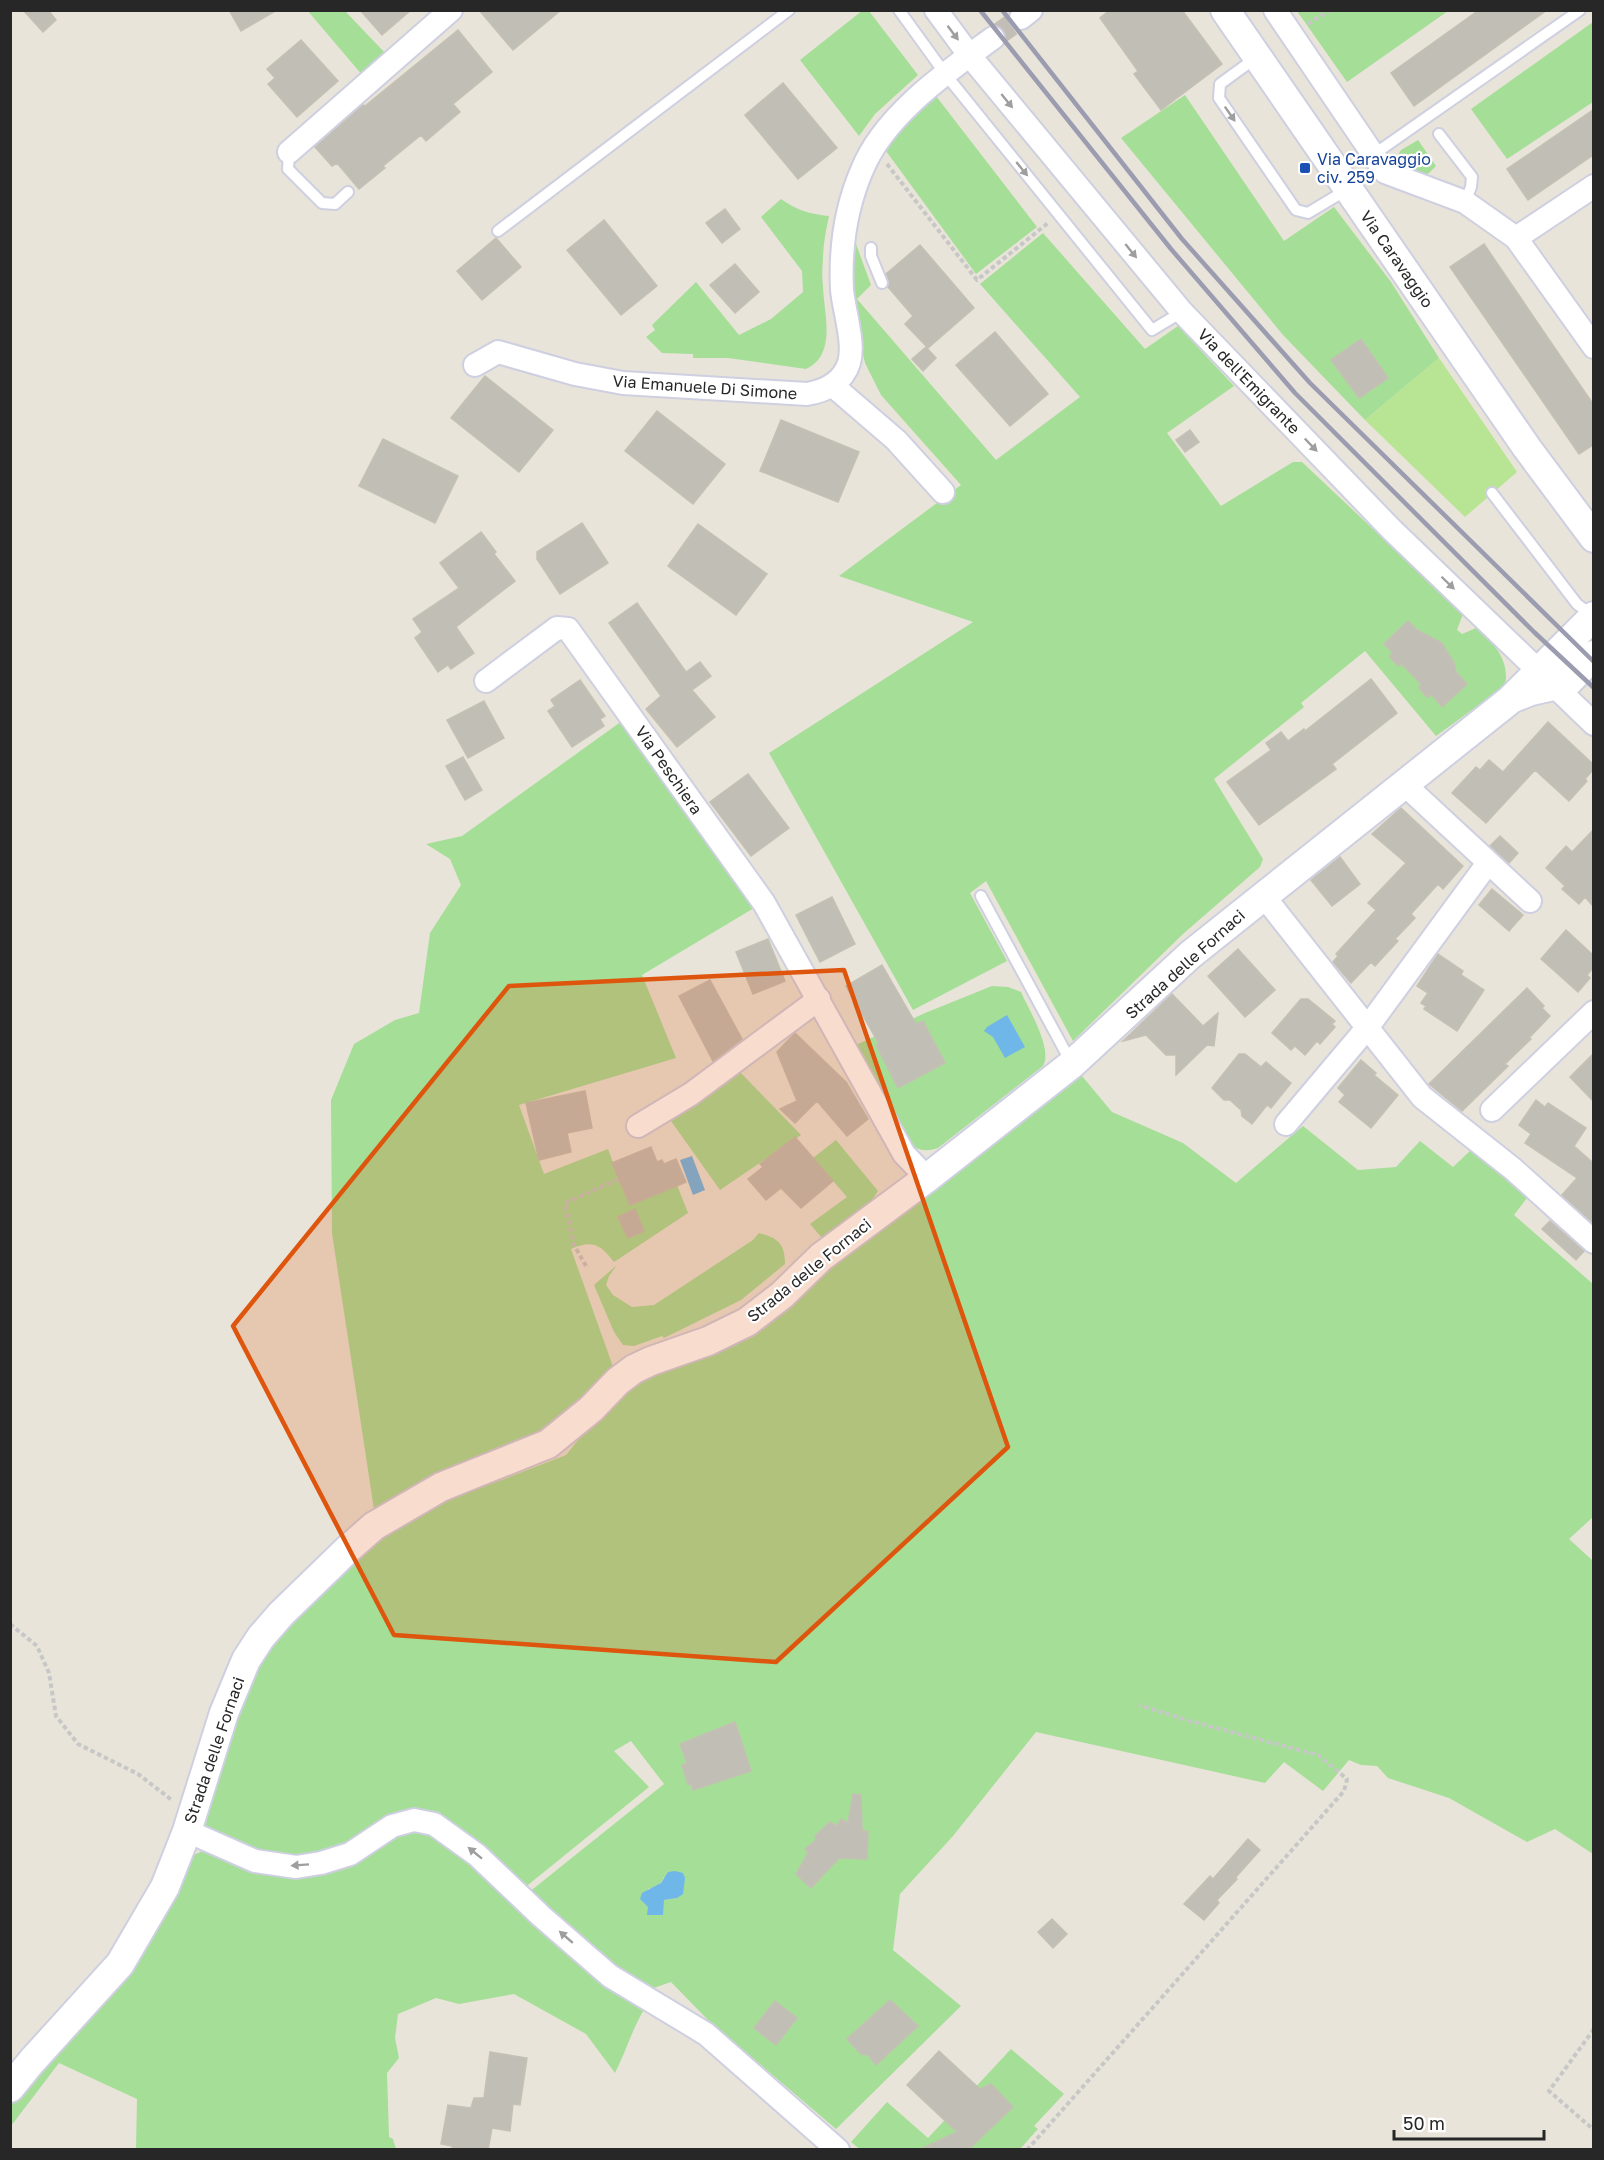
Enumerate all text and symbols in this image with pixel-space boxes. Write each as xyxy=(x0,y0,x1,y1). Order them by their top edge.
one-way arrow xyxy=(947,25,959,41)
one-way arrow xyxy=(1000,93,1013,108)
one-way arrow xyxy=(1224,106,1236,122)
place label: Via Caravaggio civ. 259 xyxy=(1317,149,1431,187)
one-way arrow xyxy=(1015,161,1028,176)
marker: Via Caravaggio civ. 259 xyxy=(1298,161,1312,175)
street label: Via Caravaggio xyxy=(1356,207,1438,311)
one-way arrow xyxy=(1124,243,1137,258)
street label: Via dell'Emigrante xyxy=(1194,324,1304,438)
street label: Via Emanuele Di Simone xyxy=(612,371,798,403)
one-way arrow xyxy=(1303,437,1317,451)
one-way arrow xyxy=(1440,576,1455,590)
street label: Via Peschiera xyxy=(631,722,707,818)
street label: Strada delle Fornaci xyxy=(1121,905,1249,1023)
street label: Strada delle Fornaci xyxy=(743,1214,875,1326)
street label: Strada delle Fornaci xyxy=(179,1674,249,1826)
one-way arrow xyxy=(467,1847,483,1860)
one-way arrow xyxy=(291,1861,310,1870)
one-way arrow xyxy=(559,1931,574,1944)
scale bar xyxy=(1394,2103,1544,2141)
text: 50 m xyxy=(1403,2112,1445,2134)

